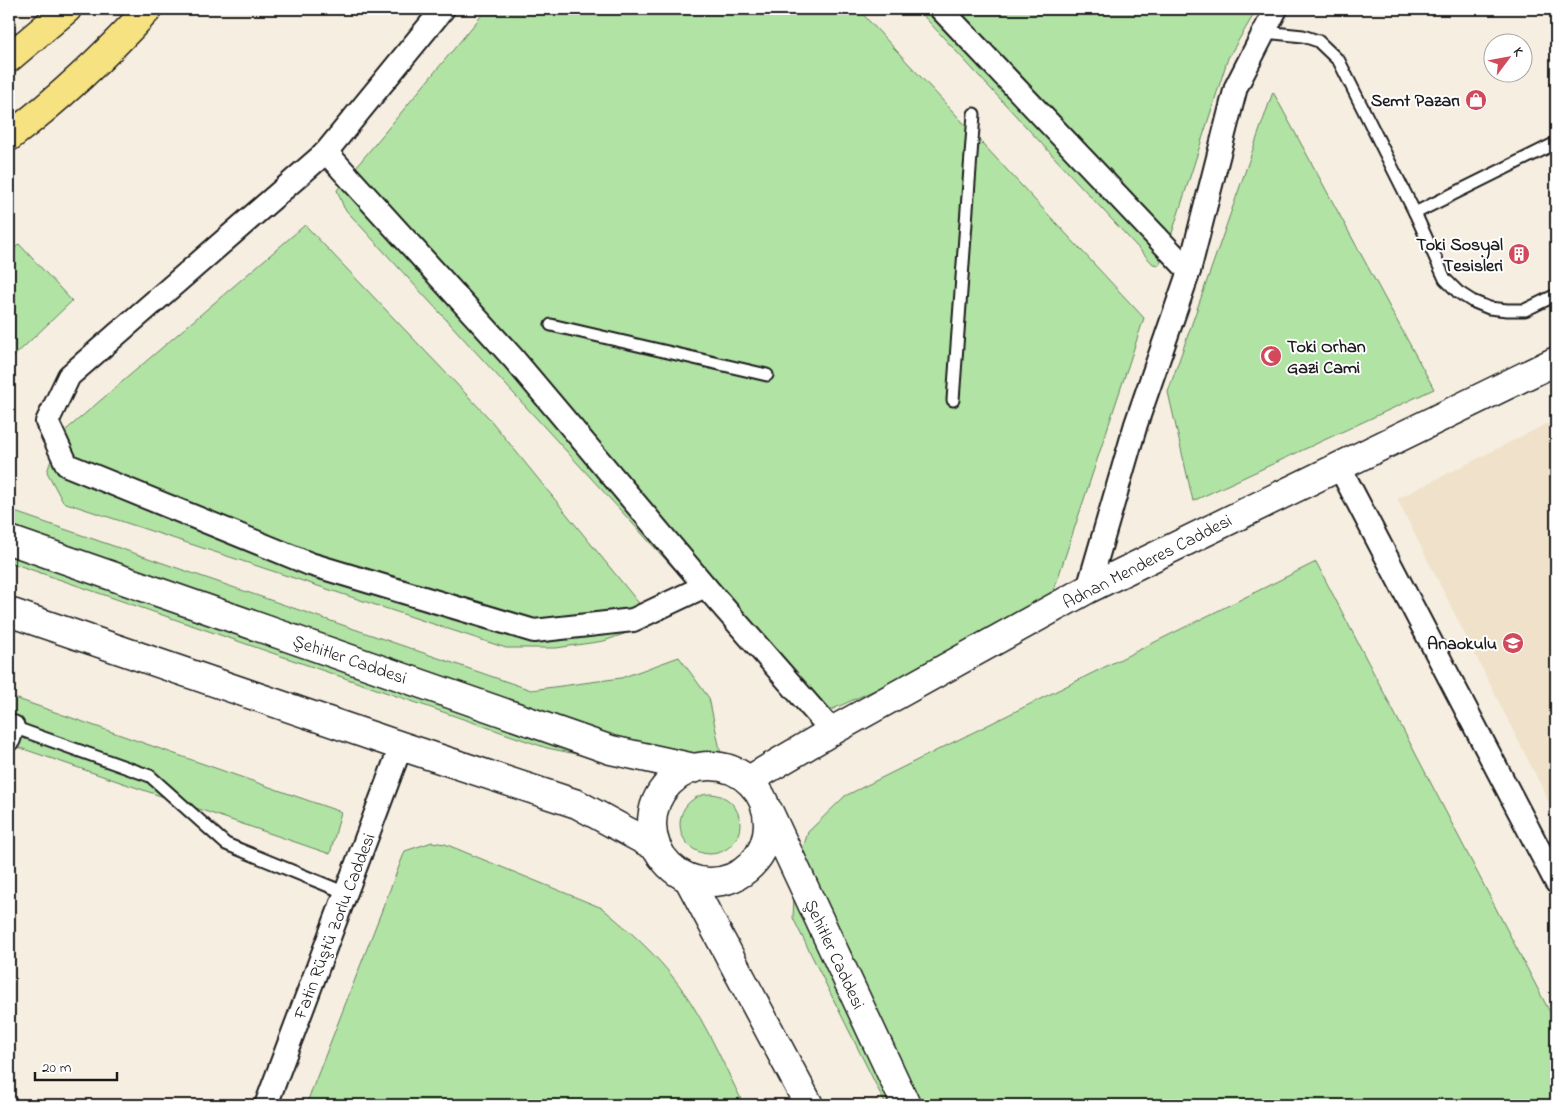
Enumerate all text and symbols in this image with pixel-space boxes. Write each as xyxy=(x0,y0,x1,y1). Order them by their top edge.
north arrow xyxy=(1482,32,1532,82)
text: K xyxy=(1507,43,1529,61)
shop icon: Semt Pazarı xyxy=(1464,88,1488,112)
place label: Semt Pazarı xyxy=(1371,89,1460,115)
place label: Toki Sosyal Tesisleri xyxy=(1416,233,1503,280)
building icon: Toki Sosyal Tesisleri xyxy=(1507,242,1531,266)
place label: Toki Orhan Gazi Cami xyxy=(1287,335,1366,382)
mosque icon: Toki Orhan Gazi Cami xyxy=(1259,344,1283,368)
street label: Adnan Menderes Caddesi xyxy=(1059,509,1237,617)
street label: Şehitler Caddesi xyxy=(289,629,410,693)
school or university icon: Anaokulu xyxy=(1501,631,1525,655)
place label: Anaokulu xyxy=(1427,632,1497,658)
street label: Fatin Rüştü Zorlu Caddesi xyxy=(288,830,383,1024)
street label: Şehitler Caddesi xyxy=(796,895,870,1014)
scale bar xyxy=(35,1049,118,1081)
text: 20 m xyxy=(42,1057,72,1079)

